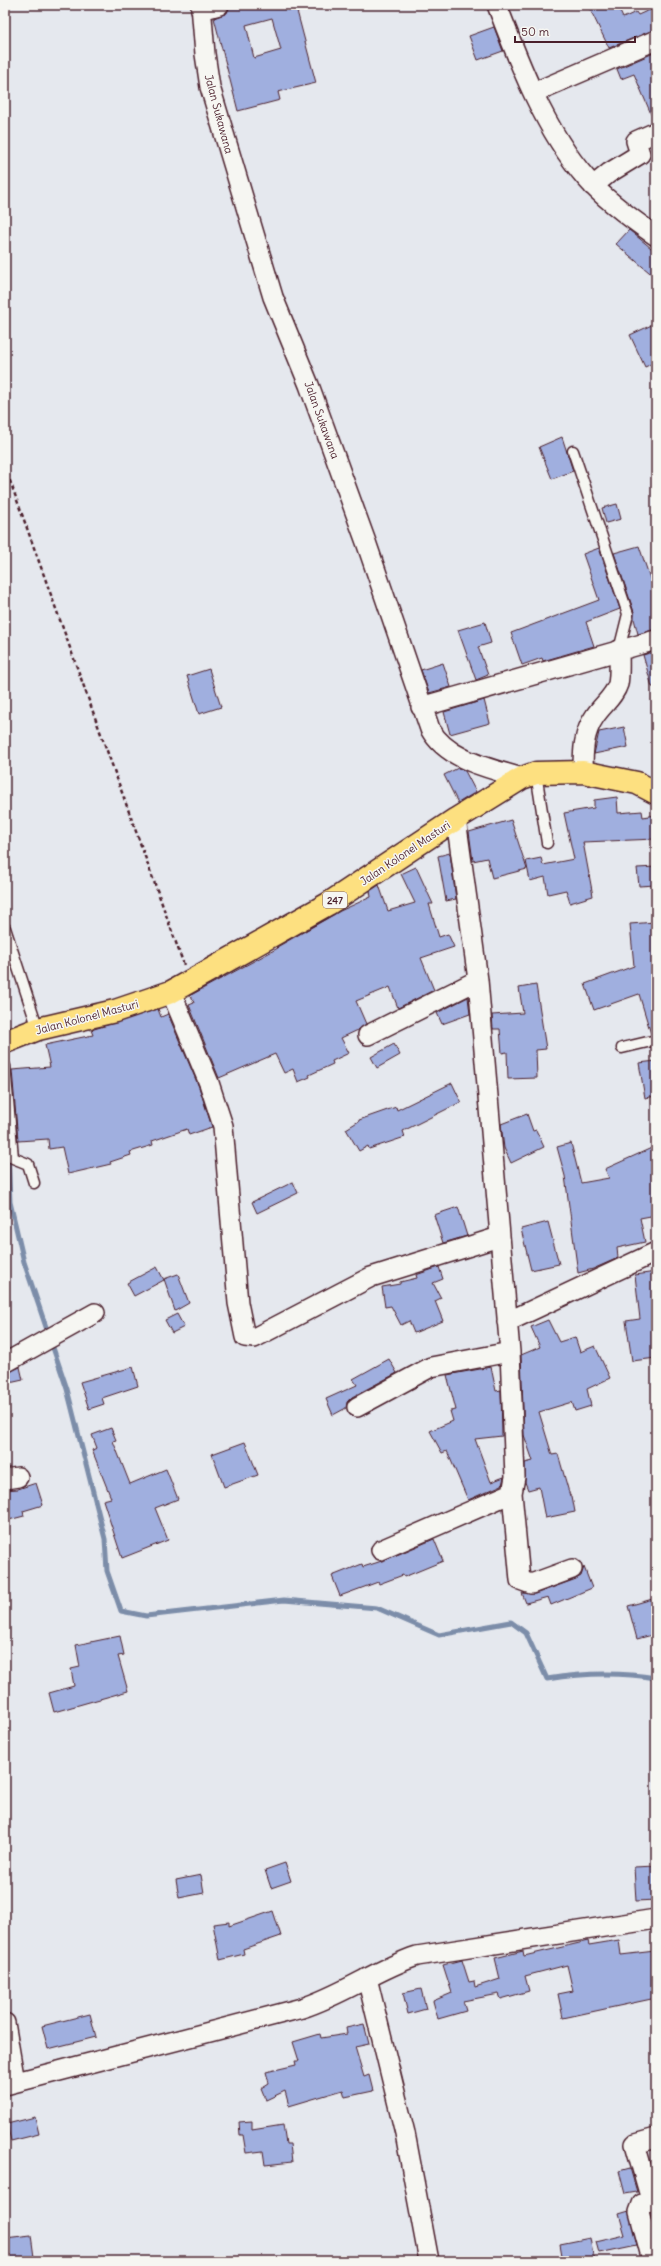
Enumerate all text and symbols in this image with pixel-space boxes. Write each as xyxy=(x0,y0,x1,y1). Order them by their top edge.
scale bar xyxy=(515,18,635,44)
text: 50 m xyxy=(521,24,550,39)
street label: Jalan Sukawana xyxy=(202,73,236,155)
street label: Jalan Sukawana xyxy=(301,379,343,461)
street label: Jalan Kolonel Masturi xyxy=(357,818,453,888)
road number: 247 xyxy=(323,892,347,908)
street label: Jalan Kolonel Masturi xyxy=(34,997,140,1037)

